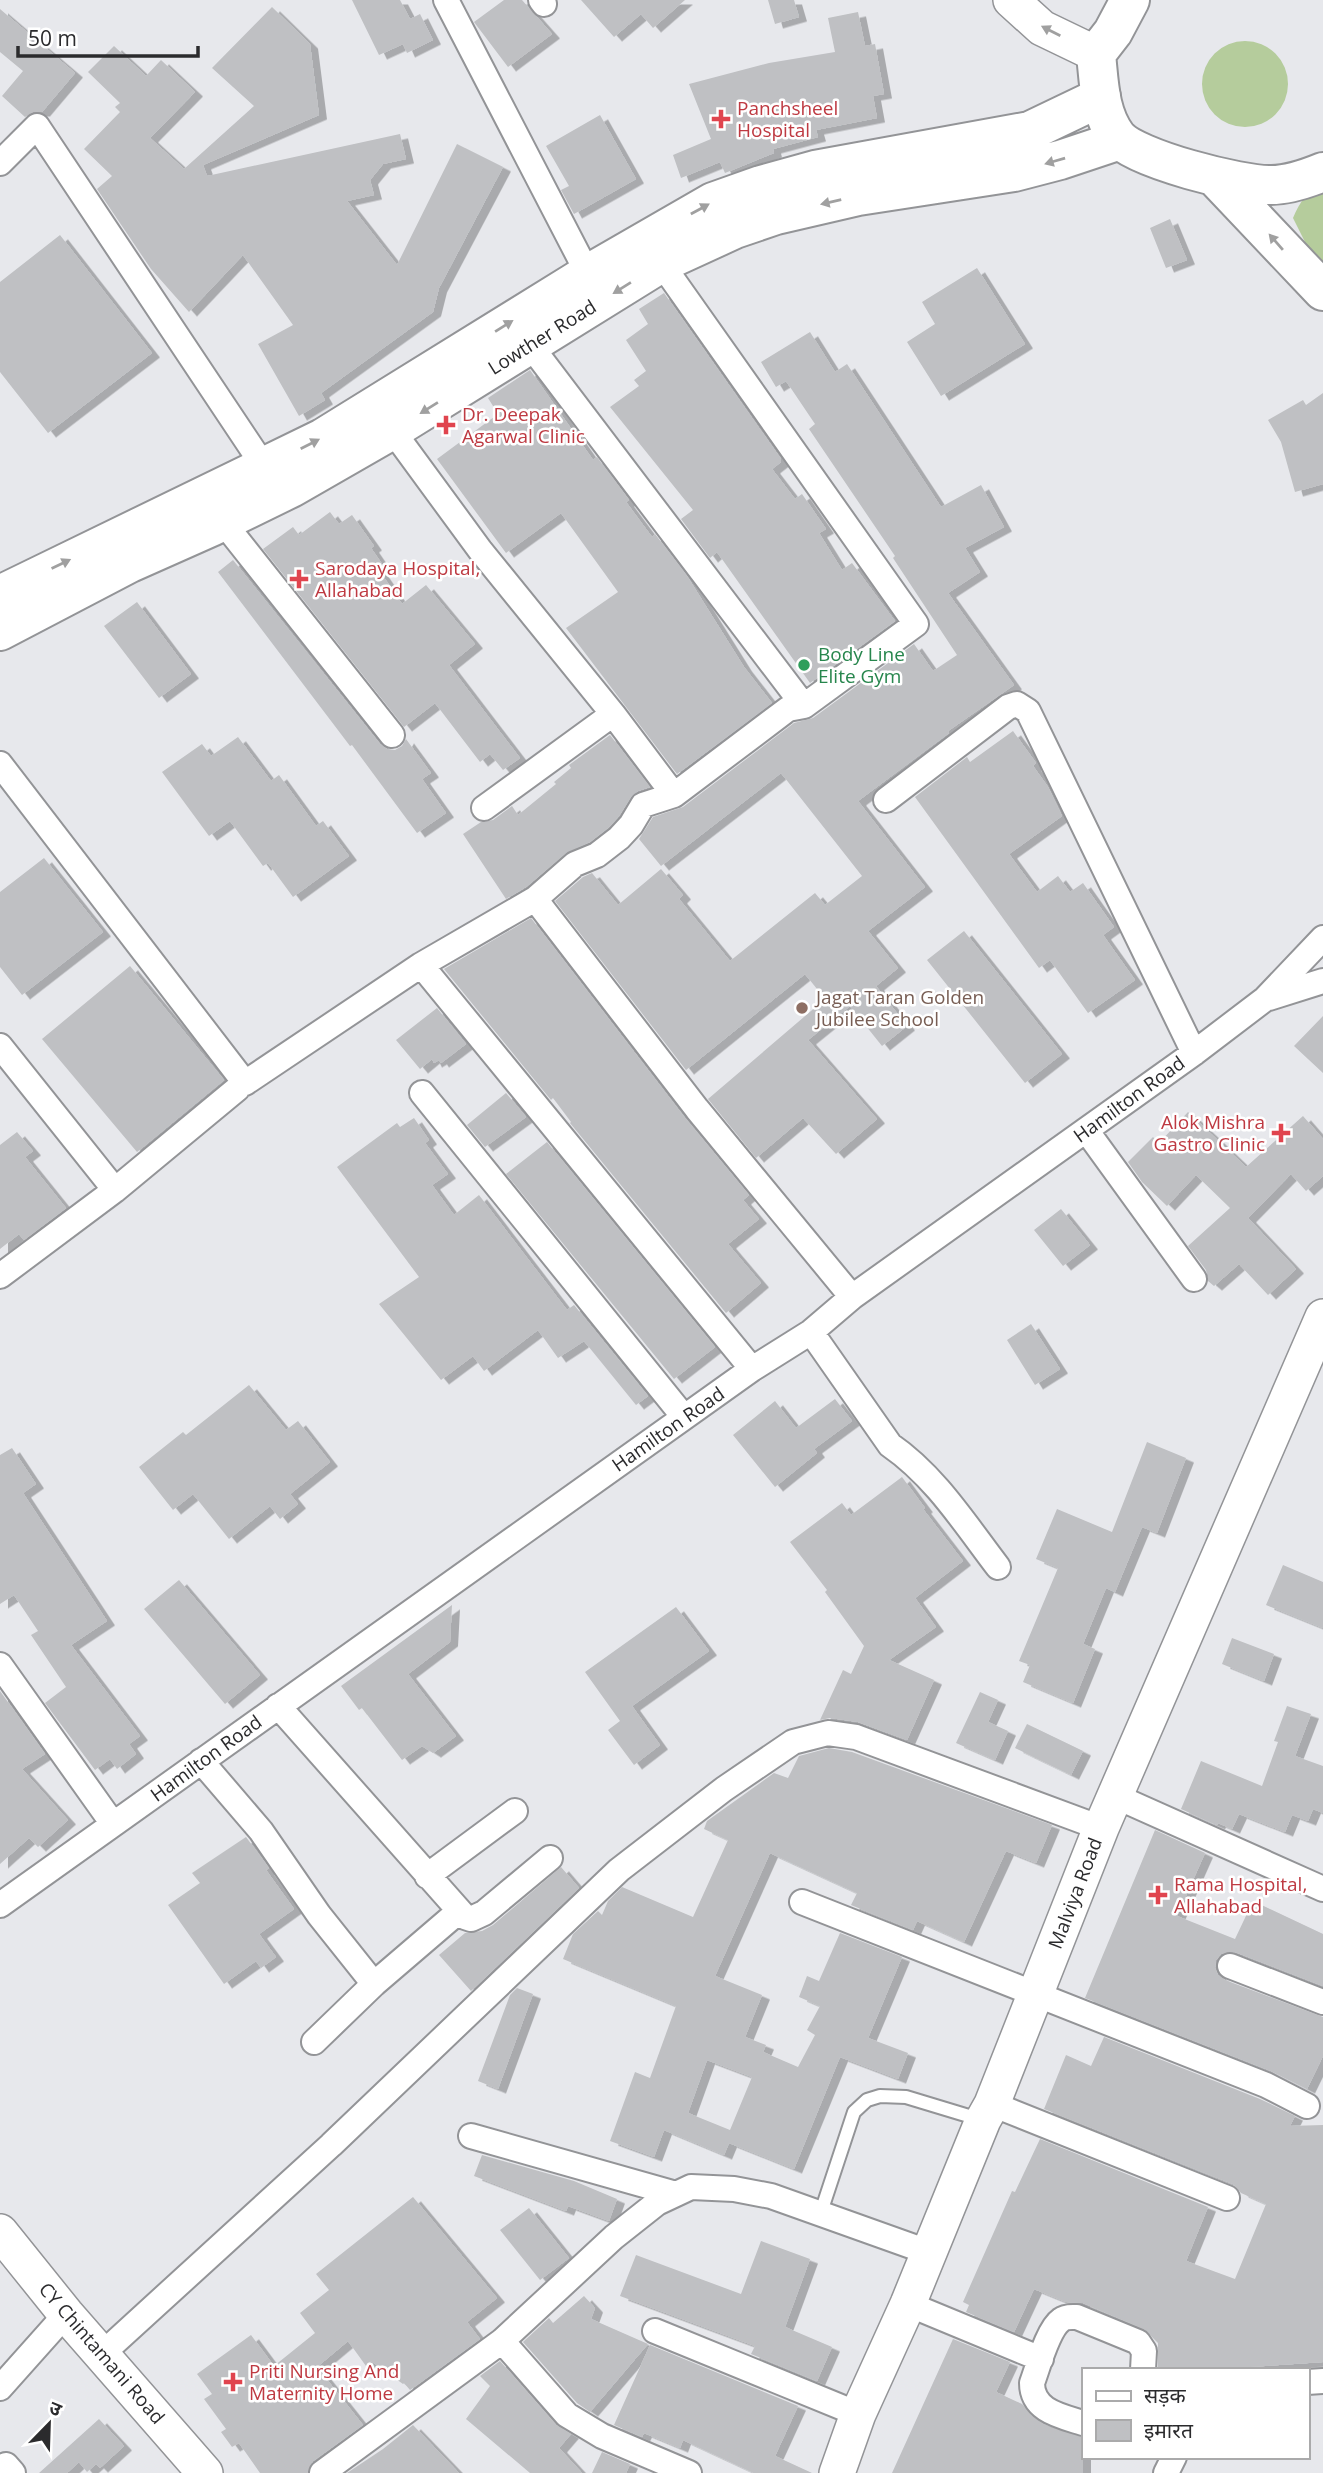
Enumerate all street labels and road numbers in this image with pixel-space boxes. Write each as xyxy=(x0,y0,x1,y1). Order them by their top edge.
street label: Lowther Road xyxy=(483,293,601,381)
street label: Hamilton Road xyxy=(1068,1050,1190,1148)
street label: Hamilton Road xyxy=(607,1381,729,1477)
street label: Hamilton Road xyxy=(145,1709,267,1807)
street label: Malviya Road xyxy=(1042,1834,1108,1952)
street label: CY Chintamani Road xyxy=(33,2277,171,2429)

